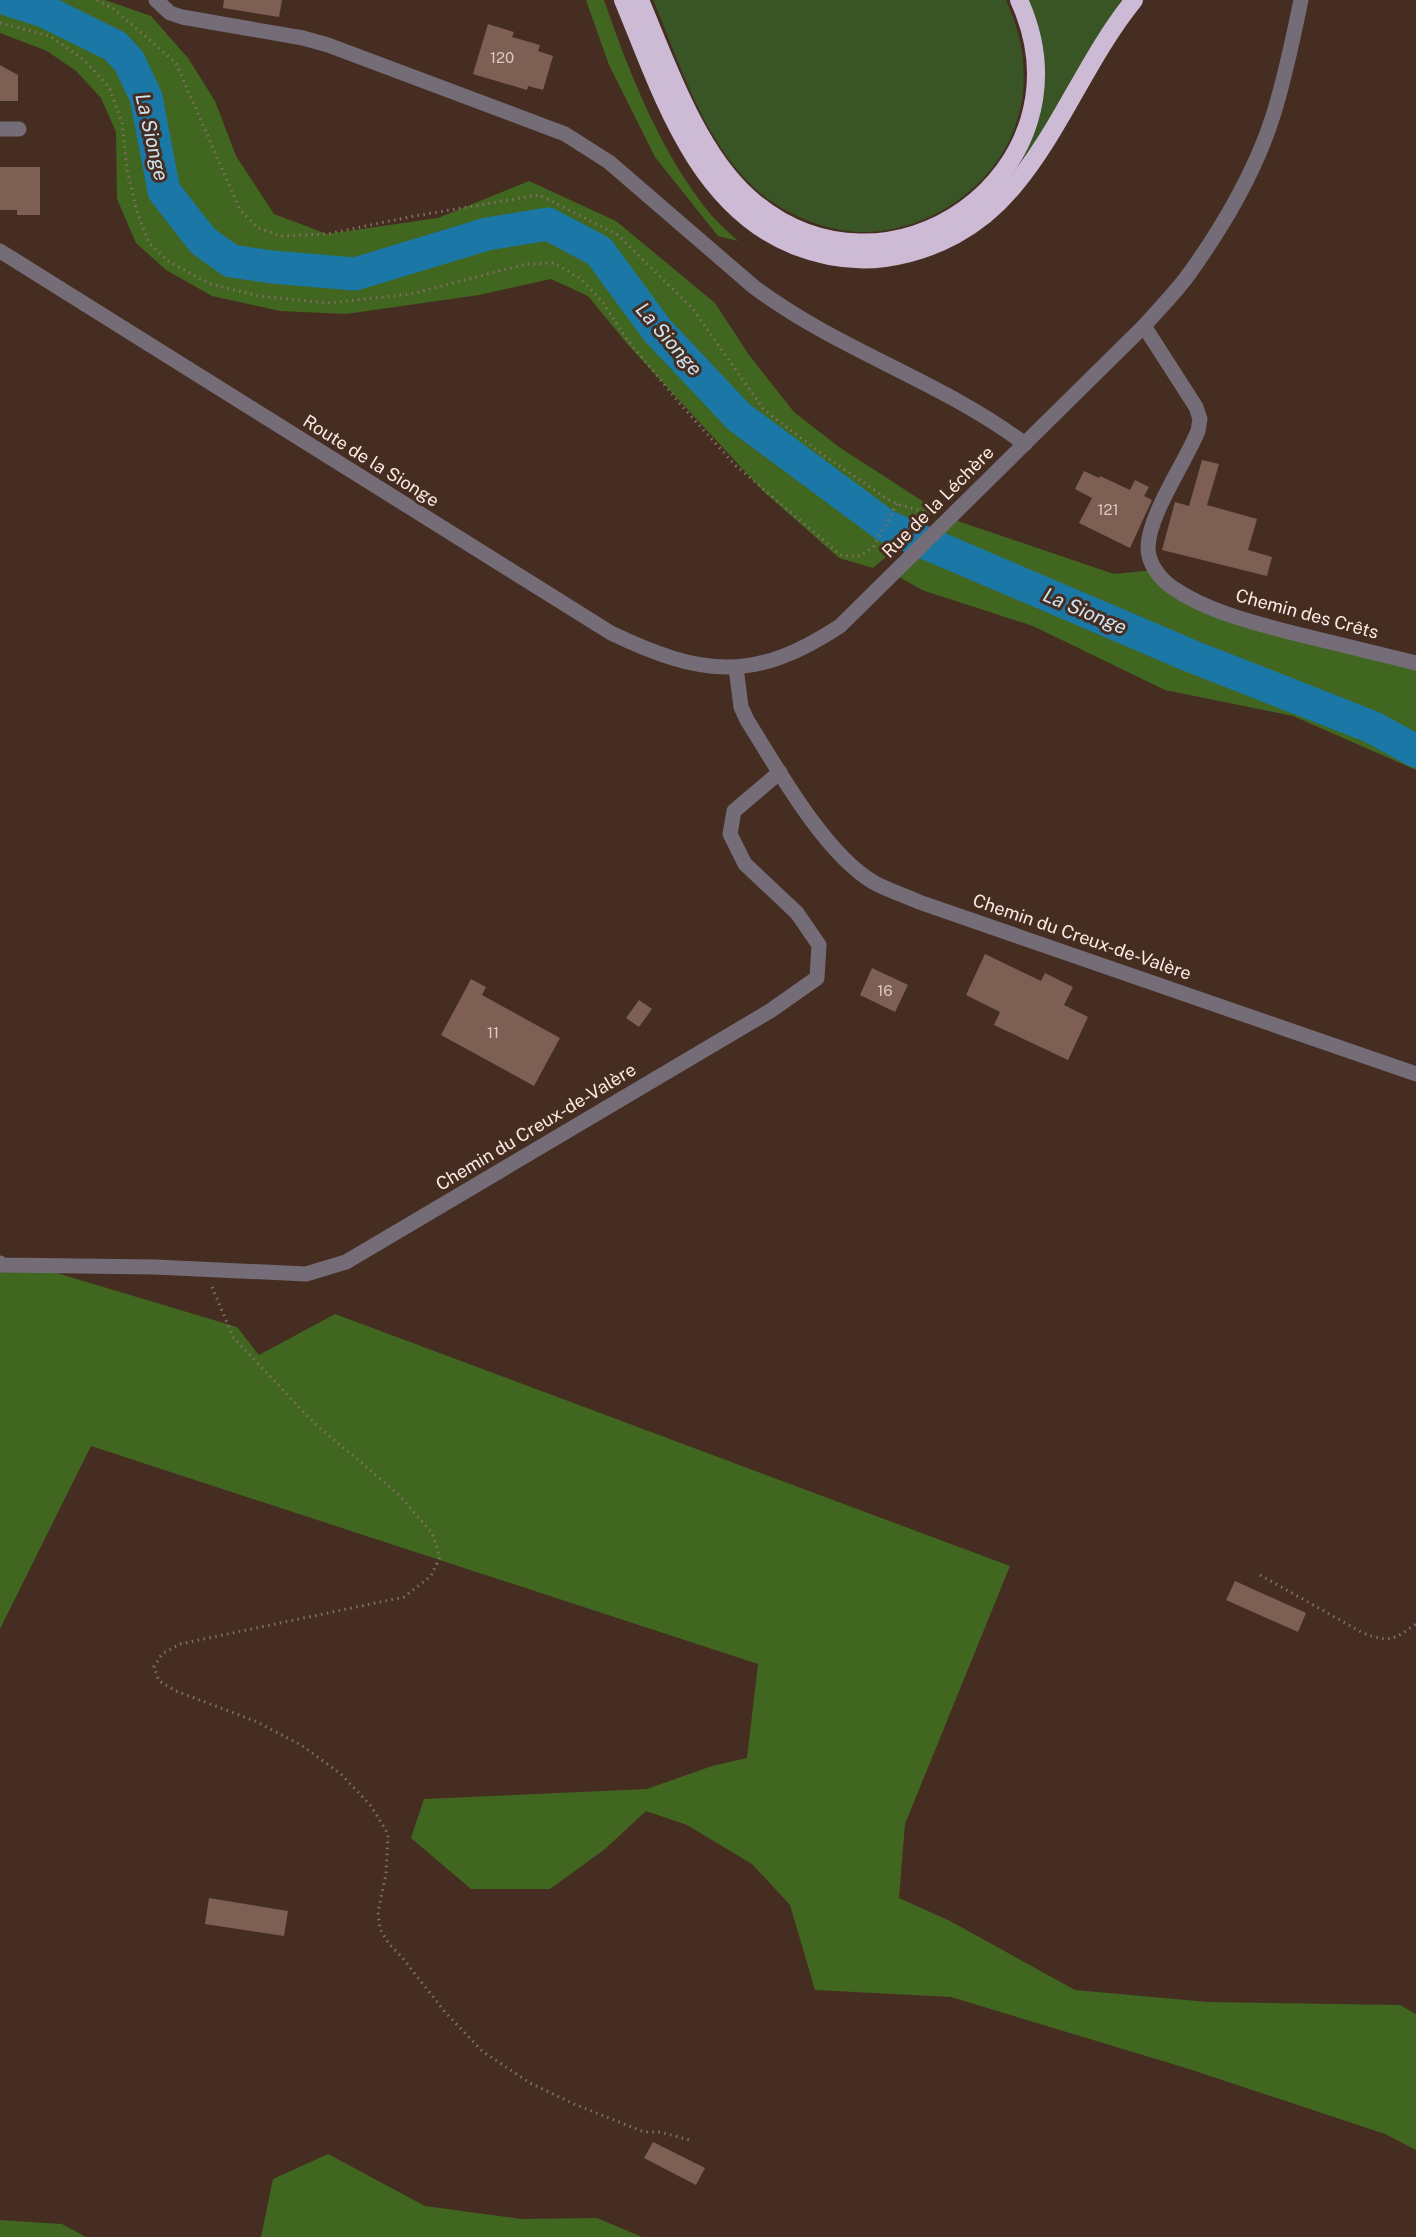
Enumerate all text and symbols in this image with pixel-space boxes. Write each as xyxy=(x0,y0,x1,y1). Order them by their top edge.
house number: 120 xyxy=(490,49,514,66)
water label: La Sionge xyxy=(130,91,174,183)
water label: La Sionge xyxy=(631,298,707,380)
street label: Route de la Sionge xyxy=(299,410,443,511)
street label: Rue de la Léchère xyxy=(877,441,998,562)
house number: 121 xyxy=(1097,501,1119,518)
water label: La Sionge xyxy=(1039,583,1131,639)
street label: Chemin des Crêts xyxy=(1233,584,1381,643)
street label: Chemin du Creux-de-Valère xyxy=(970,889,1194,984)
house number: 16 xyxy=(877,982,893,999)
house number: 11 xyxy=(487,1024,499,1041)
street label: Chemin du Creux-de-Valère xyxy=(432,1058,640,1195)

